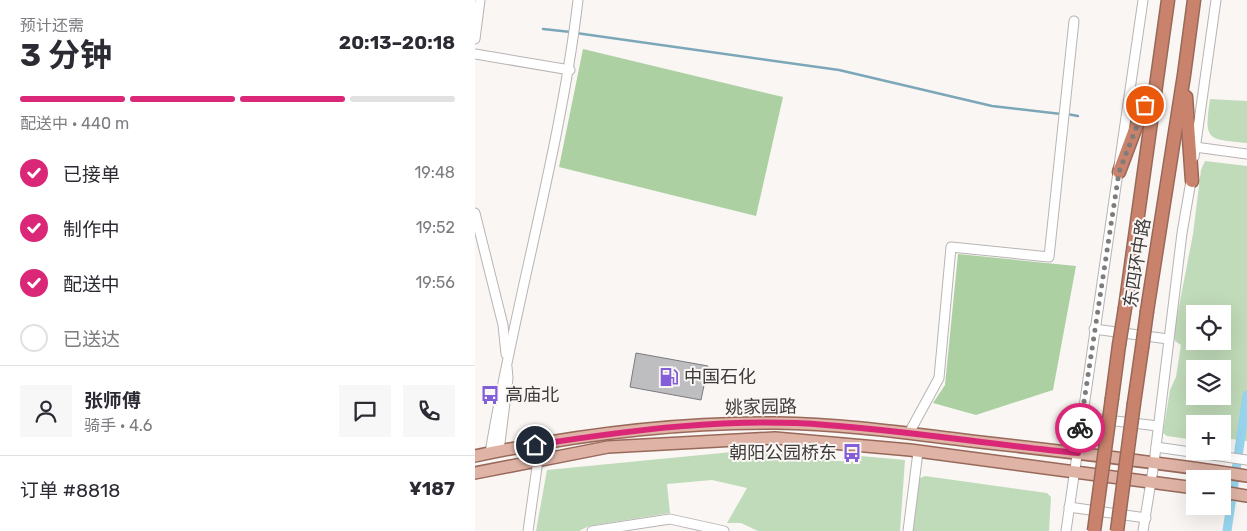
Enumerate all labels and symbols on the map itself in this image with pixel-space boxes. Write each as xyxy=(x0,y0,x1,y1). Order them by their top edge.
pin xyxy=(1124,84,1166,126)
street label: 东四环中路 xyxy=(1119,217,1155,309)
fuel station icon: 中国石化 xyxy=(658,366,680,388)
place label: 中国石化 xyxy=(684,366,756,388)
bus stop icon: 高庙北 xyxy=(479,384,501,406)
place label: 高庙北 xyxy=(505,384,559,406)
street label: 姚家园路 xyxy=(725,395,797,419)
courier xyxy=(1055,403,1105,453)
pin xyxy=(514,424,556,466)
place label: 朝阳公园桥东 xyxy=(729,442,837,464)
bus stop icon: 朝阳公园桥东 xyxy=(841,442,863,464)

